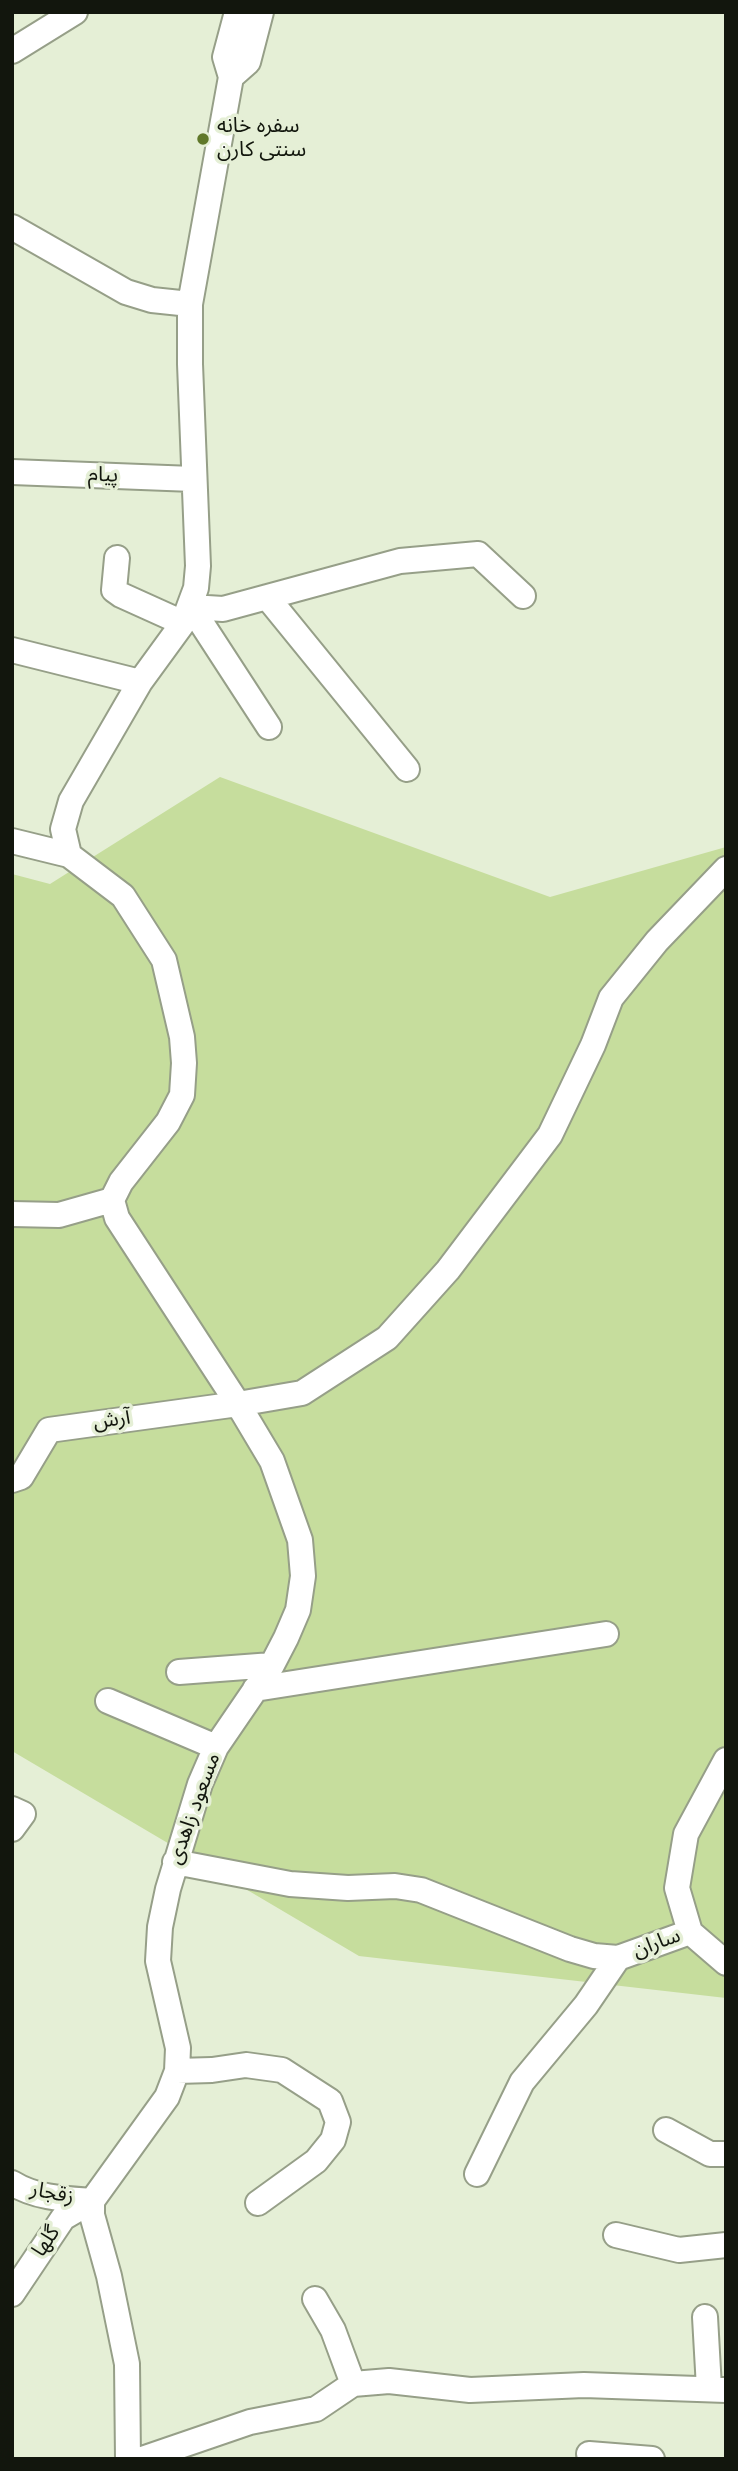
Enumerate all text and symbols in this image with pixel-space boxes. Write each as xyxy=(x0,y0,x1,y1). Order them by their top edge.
place label: سفره خانه سنتی کارن xyxy=(217,114,306,164)
marker: سفره خانه سنتی کارن xyxy=(195,131,211,147)
street label: پیام xyxy=(87,463,119,489)
street label: آرش xyxy=(92,1406,132,1436)
street label: مسعود زاهدی xyxy=(163,1750,227,1868)
street label: ساران xyxy=(630,1924,684,1964)
street label: زقجار xyxy=(28,2177,76,2211)
street label: گلها xyxy=(28,2222,66,2262)

